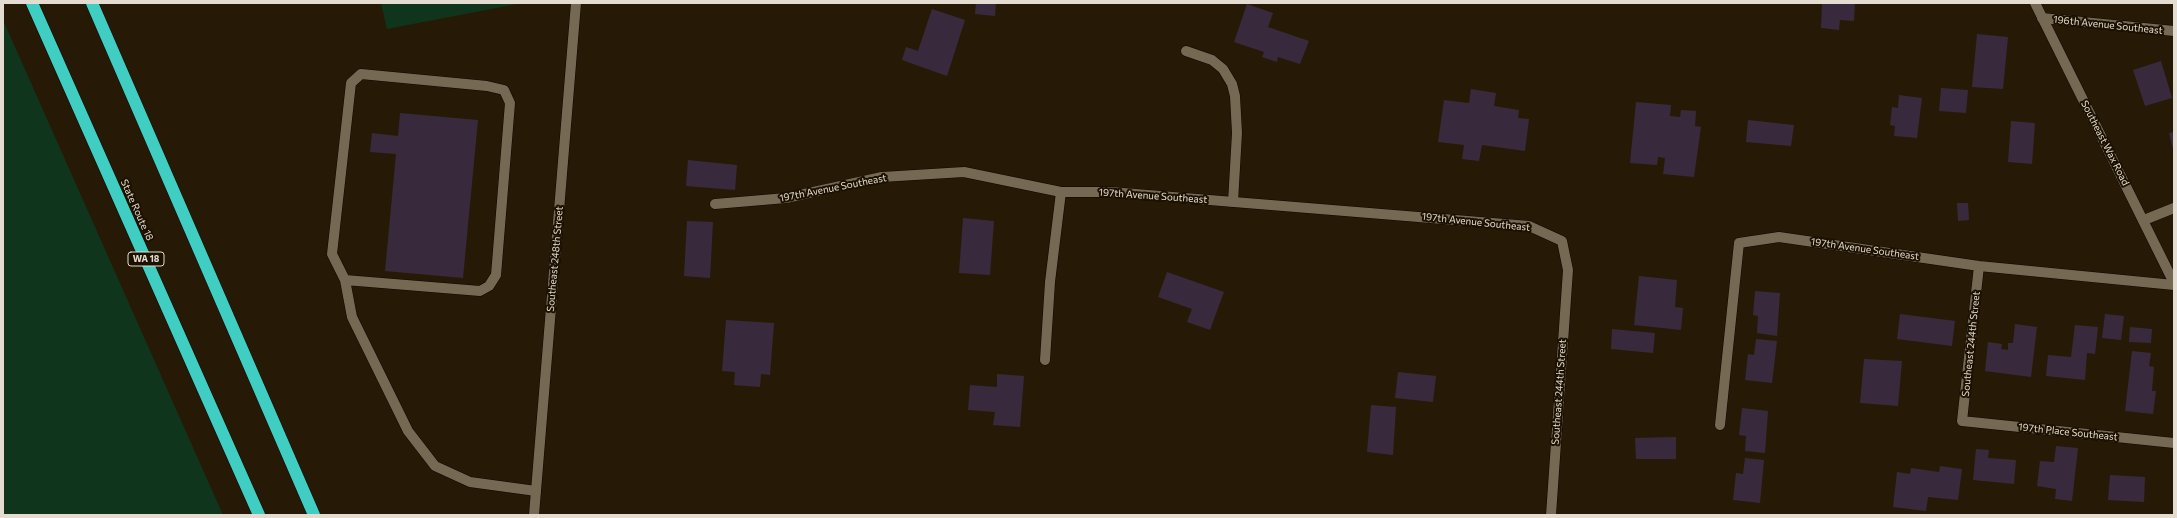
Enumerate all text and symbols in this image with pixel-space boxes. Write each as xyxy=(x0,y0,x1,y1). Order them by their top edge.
street label: 196th Avenue Southeast xyxy=(2053,13,2163,37)
street label: Southeast Wax Road xyxy=(2078,98,2132,188)
street label: 197th Avenue Southeast xyxy=(778,172,888,204)
street label: State Route 18 xyxy=(118,178,156,242)
street label: 197th Avenue Southeast xyxy=(1098,186,1208,206)
street label: Southeast 248th Street xyxy=(544,206,566,312)
street label: 197th Avenue Southeast xyxy=(1421,210,1531,234)
street label: 197th Avenue Southeast xyxy=(1810,235,1920,263)
road number: WA 18 xyxy=(128,252,164,266)
street label: Southeast 244th Street xyxy=(1960,291,1982,397)
street label: Southeast 244th Street xyxy=(1549,339,1569,445)
street label: 197th Place Southeast xyxy=(2018,421,2118,443)

